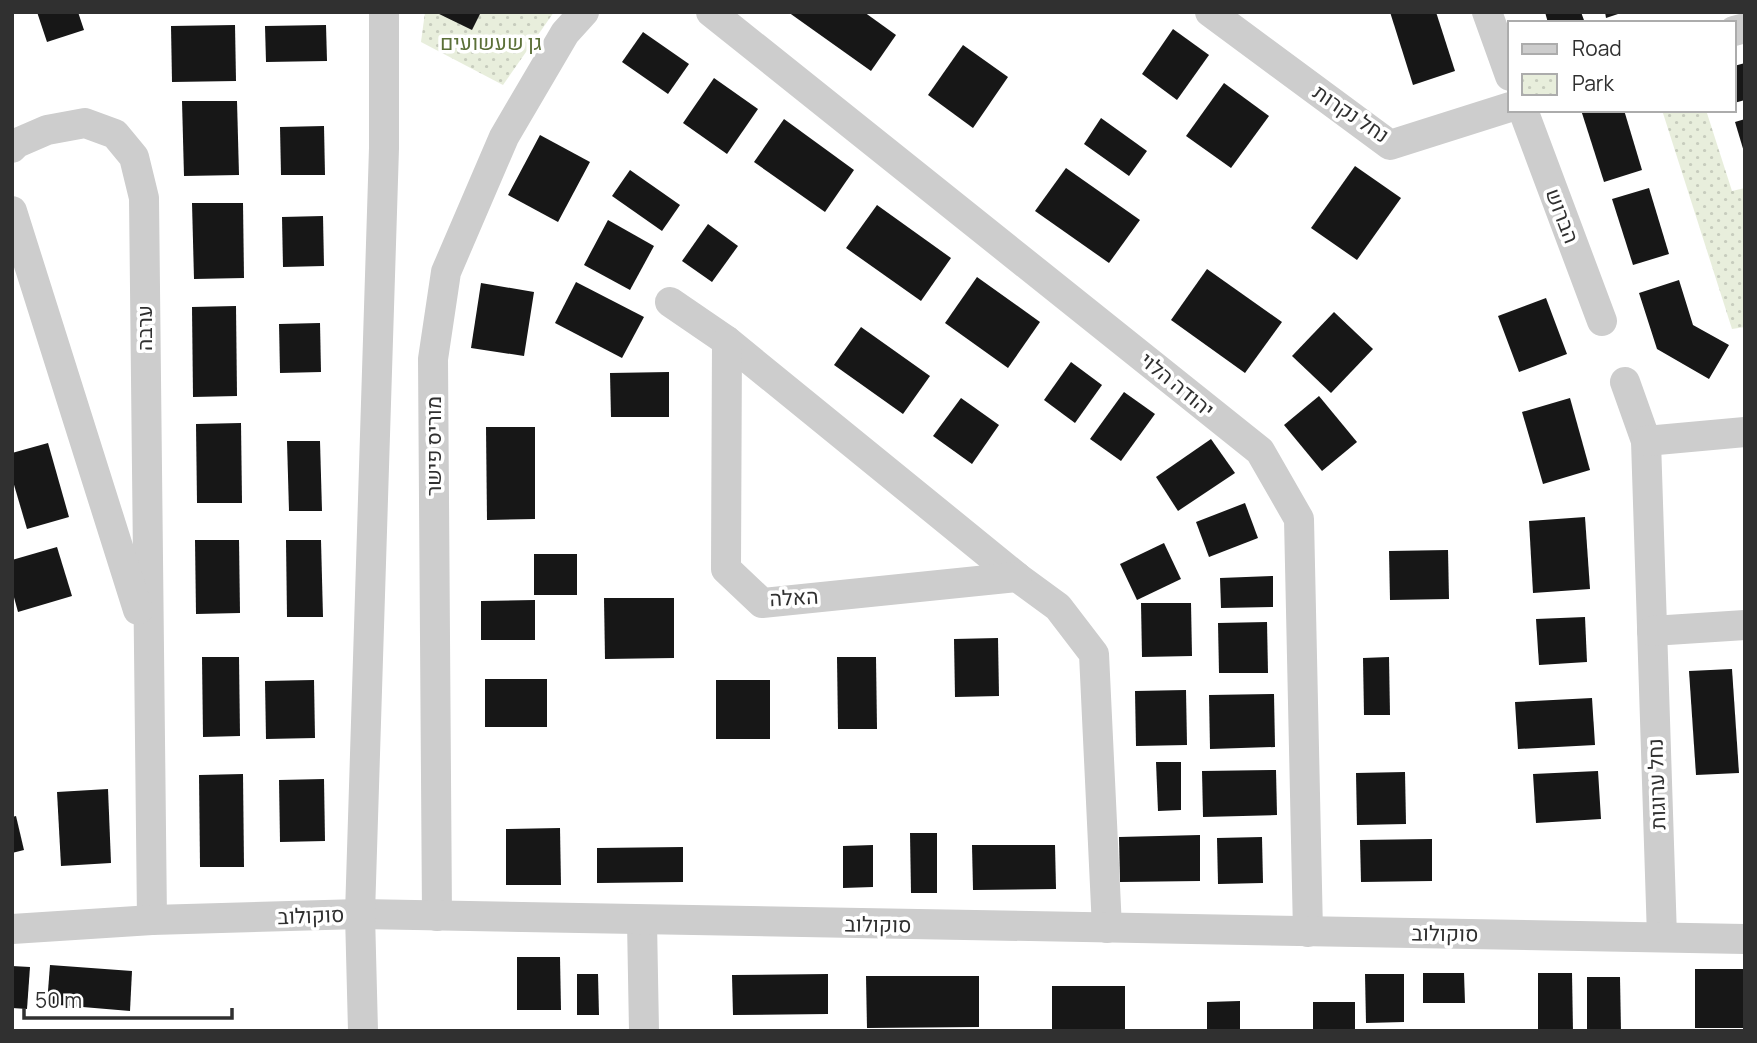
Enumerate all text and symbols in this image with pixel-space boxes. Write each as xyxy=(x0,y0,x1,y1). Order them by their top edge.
legend xyxy=(1508,21,1736,112)
park label: גן שעשועים xyxy=(440,28,542,56)
text: Road xyxy=(1572,34,1622,62)
text: Park xyxy=(1572,69,1614,97)
street label: נחל נקרות xyxy=(1308,78,1395,149)
street label: הברוש xyxy=(1540,184,1586,247)
street label: ערבה xyxy=(130,305,158,351)
street label: יהודה הלוי xyxy=(1135,346,1221,423)
street label: מוריס פישר xyxy=(419,396,447,496)
street label: האלה xyxy=(769,582,819,612)
street label: נחל ערוגות xyxy=(1640,738,1672,830)
street label: סוקולוב xyxy=(277,900,345,930)
street label: סוקולוב xyxy=(844,909,912,939)
street label: סוקולוב xyxy=(1411,918,1479,948)
scale bar xyxy=(24,976,233,1020)
text: 50 m xyxy=(35,986,82,1014)

